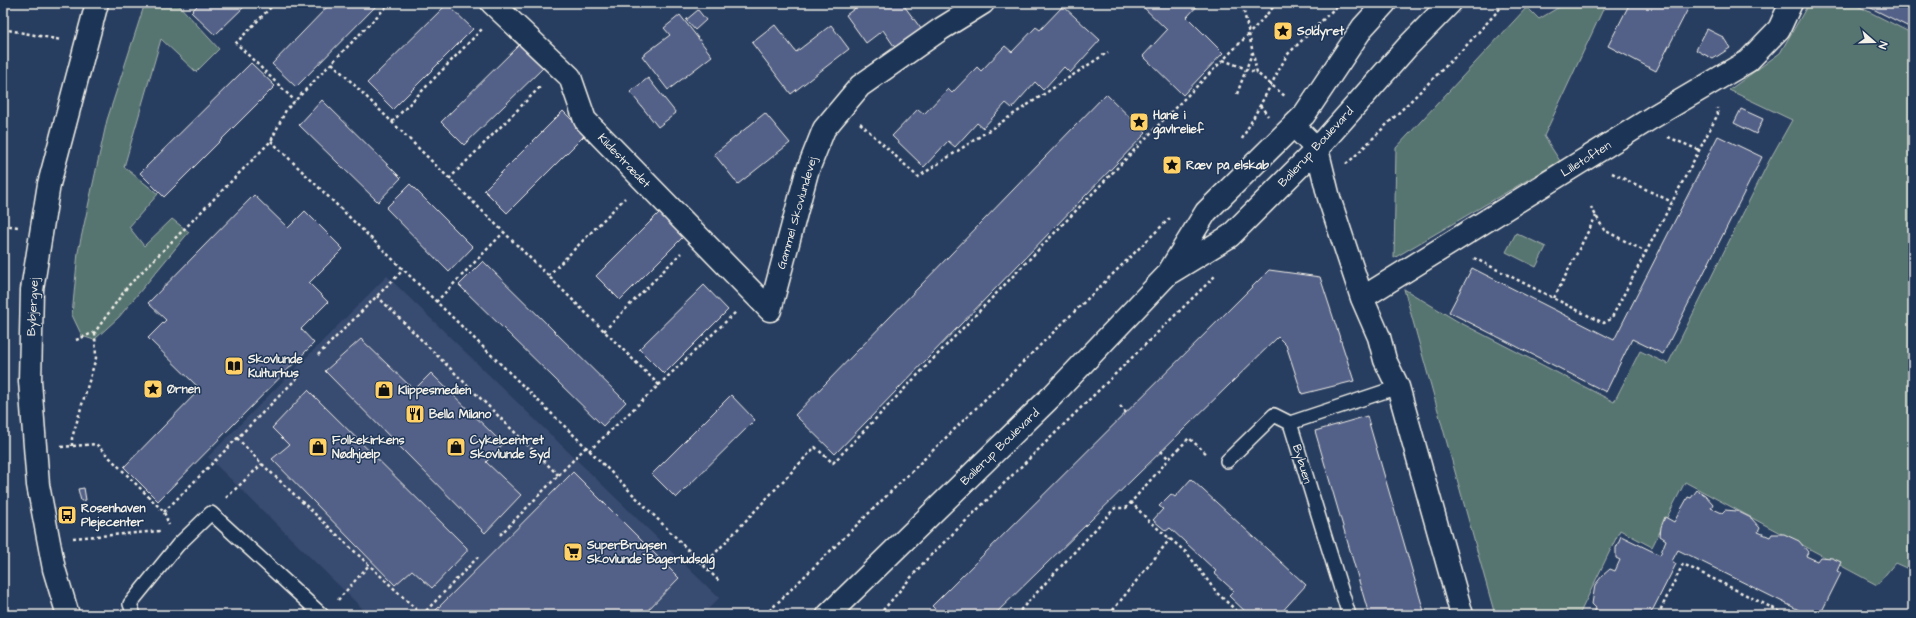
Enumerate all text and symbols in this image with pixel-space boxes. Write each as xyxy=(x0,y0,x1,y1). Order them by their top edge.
place icon: Soldyret xyxy=(1272,20,1294,42)
north arrow xyxy=(1854,22,1894,62)
place label: Soldyret xyxy=(1296,23,1344,41)
text: N xyxy=(1875,39,1891,51)
street label: Ballerup Boulevard xyxy=(1274,103,1358,191)
place label: Hane i gavlrelief xyxy=(1153,107,1205,140)
place icon: Hane i gavlrelief xyxy=(1128,111,1150,133)
street label: Kildestrædet xyxy=(594,130,654,192)
street label: Lilletoften xyxy=(1558,137,1614,181)
street label: Gammel Skovlundevej xyxy=(773,154,821,271)
place icon: Ræv på elskab xyxy=(1161,154,1183,176)
place label: Ræv på elskab xyxy=(1186,157,1269,175)
street label: Bybjergvej xyxy=(23,277,44,337)
place label: Skovlunde Kulturhus xyxy=(247,351,303,382)
library icon: Skovlunde Kulturhus xyxy=(223,355,245,377)
place icon: Ørnen xyxy=(142,378,164,400)
shop icon: Klippesmedien xyxy=(373,379,395,401)
place label: Ørnen xyxy=(167,381,200,398)
place label: Klippesmedien xyxy=(398,382,471,400)
restaurant icon: Bella Milano xyxy=(404,403,426,425)
street label: Ballerup Boulevard xyxy=(957,405,1043,489)
place label: Bella Milano xyxy=(429,406,491,423)
place label: Folkekirkens Nødhjælp xyxy=(332,432,405,464)
place label: Cykelcentret Skovlunde Syd xyxy=(469,432,551,464)
shop icon: Folkekirkens Nødhjælp xyxy=(307,436,329,458)
shop icon: Cykelcentret Skovlunde Syd xyxy=(445,436,467,458)
street label: Bybuen xyxy=(1287,442,1316,486)
place label: Rosenhaven Plejecenter xyxy=(81,500,146,532)
bus stop icon: Rosenhaven Plejecenter xyxy=(56,504,78,526)
place label: SuperBrugsen Skovlunde Bageriudsalg xyxy=(586,537,716,570)
supermarket icon: SuperBrugsen Skovlunde Bageriudsalg xyxy=(562,541,584,563)

